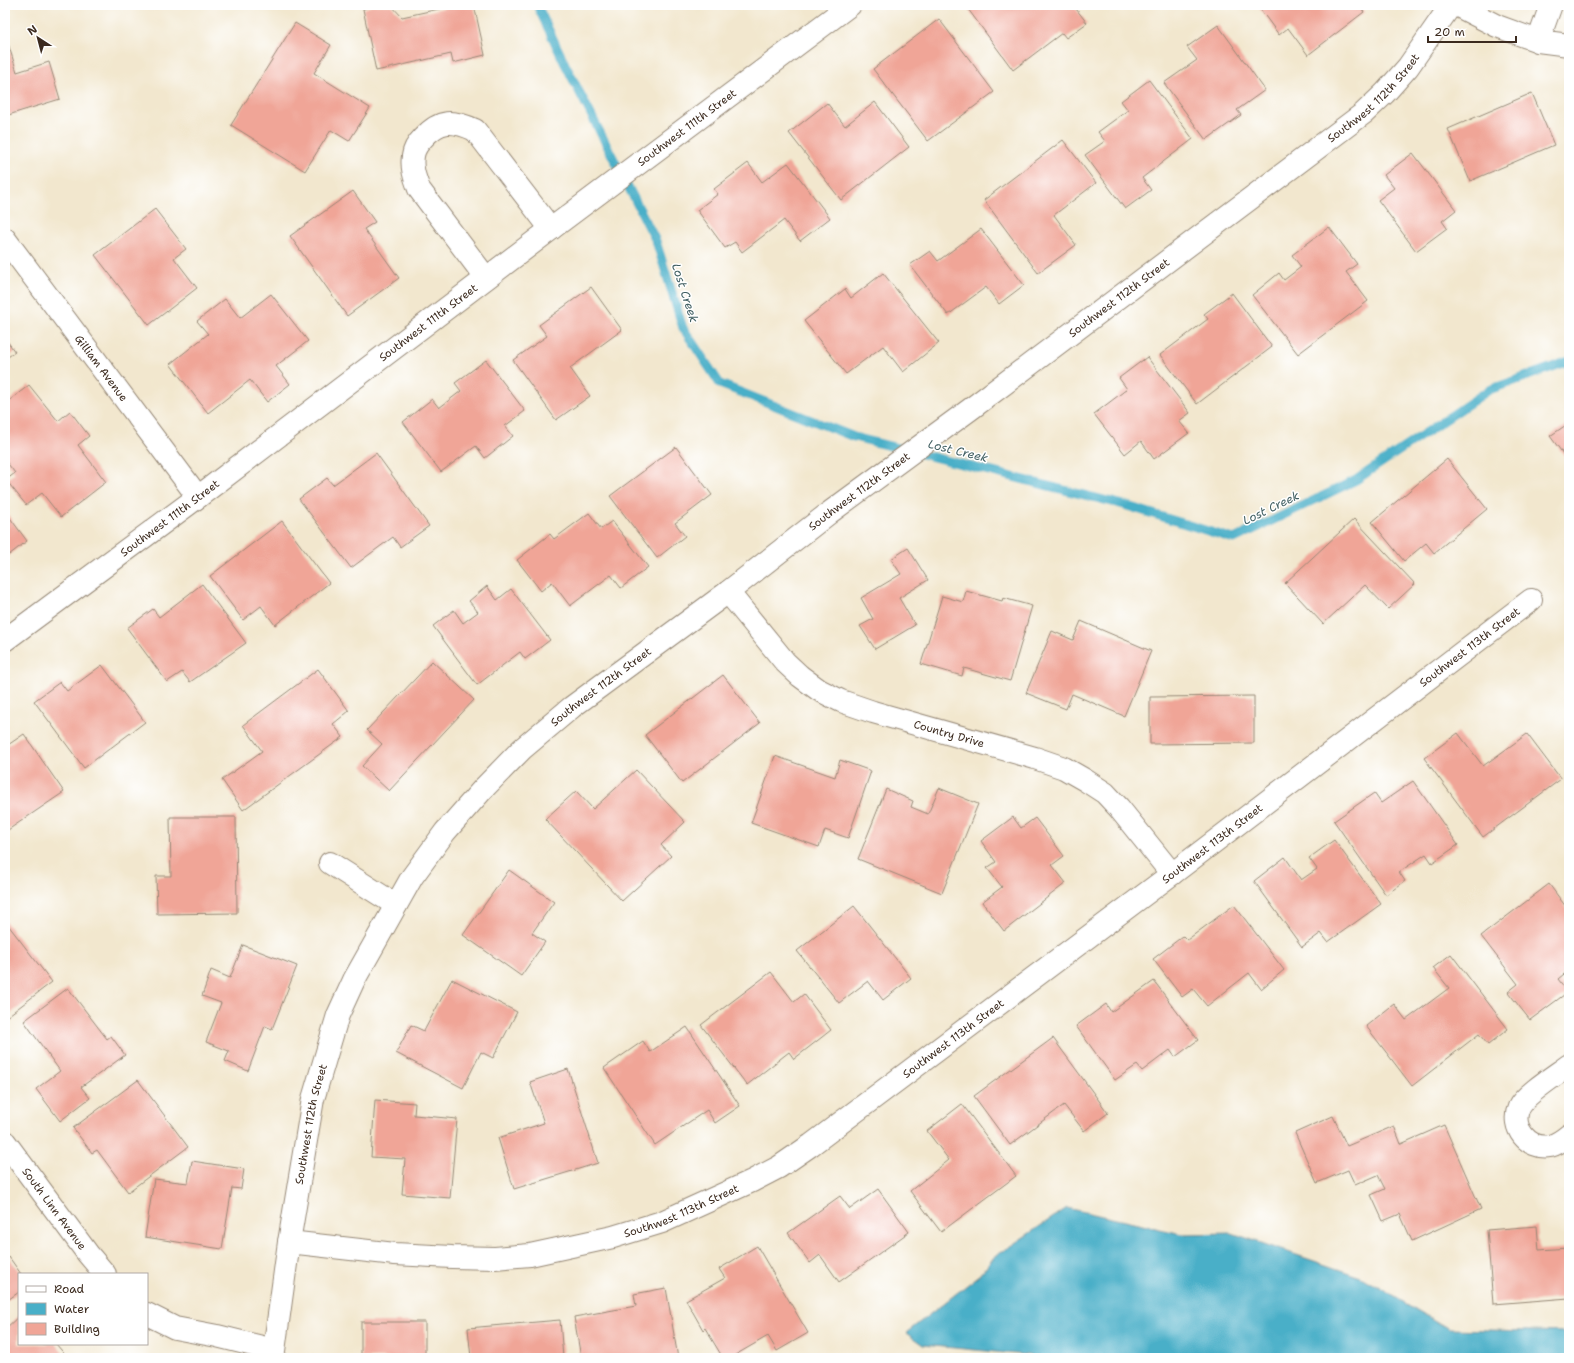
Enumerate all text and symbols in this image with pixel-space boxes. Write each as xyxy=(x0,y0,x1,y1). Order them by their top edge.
north arrow xyxy=(18,18,58,58)
scale bar xyxy=(1428,18,1516,44)
text: N xyxy=(24,22,41,39)
text: 20 m xyxy=(1434,24,1465,40)
street label: Southwest 112th Street xyxy=(1324,50,1423,146)
street label: Southwest 111th Street xyxy=(634,85,739,169)
street label: Southwest 112th Street xyxy=(1065,254,1173,340)
water label: Lost Creek xyxy=(668,261,702,325)
street label: Southwest 111th Street xyxy=(376,280,481,365)
street label: Gilliam Avenue xyxy=(72,331,131,404)
water label: Lost Creek xyxy=(926,436,990,466)
street label: Southwest 112th Street xyxy=(805,448,913,534)
street label: Southwest 111th Street xyxy=(117,476,222,560)
water label: Lost Creek xyxy=(1240,487,1302,529)
street label: Southwest 113th Street xyxy=(1416,603,1523,690)
street label: Southwest 112th Street xyxy=(547,644,654,730)
street label: Country Drive xyxy=(912,716,986,751)
street label: Southwest 113th Street xyxy=(1159,800,1266,887)
street label: Southwest 113th Street xyxy=(899,995,1007,1081)
street label: Southwest 112th Street xyxy=(291,1062,331,1186)
street label: South Linn Avenue xyxy=(19,1164,90,1253)
street label: Southwest 113th Street xyxy=(622,1181,741,1241)
legend xyxy=(18,1273,148,1345)
text: Road xyxy=(54,1281,85,1297)
text: Water xyxy=(54,1301,90,1317)
text: Building xyxy=(54,1321,100,1337)

